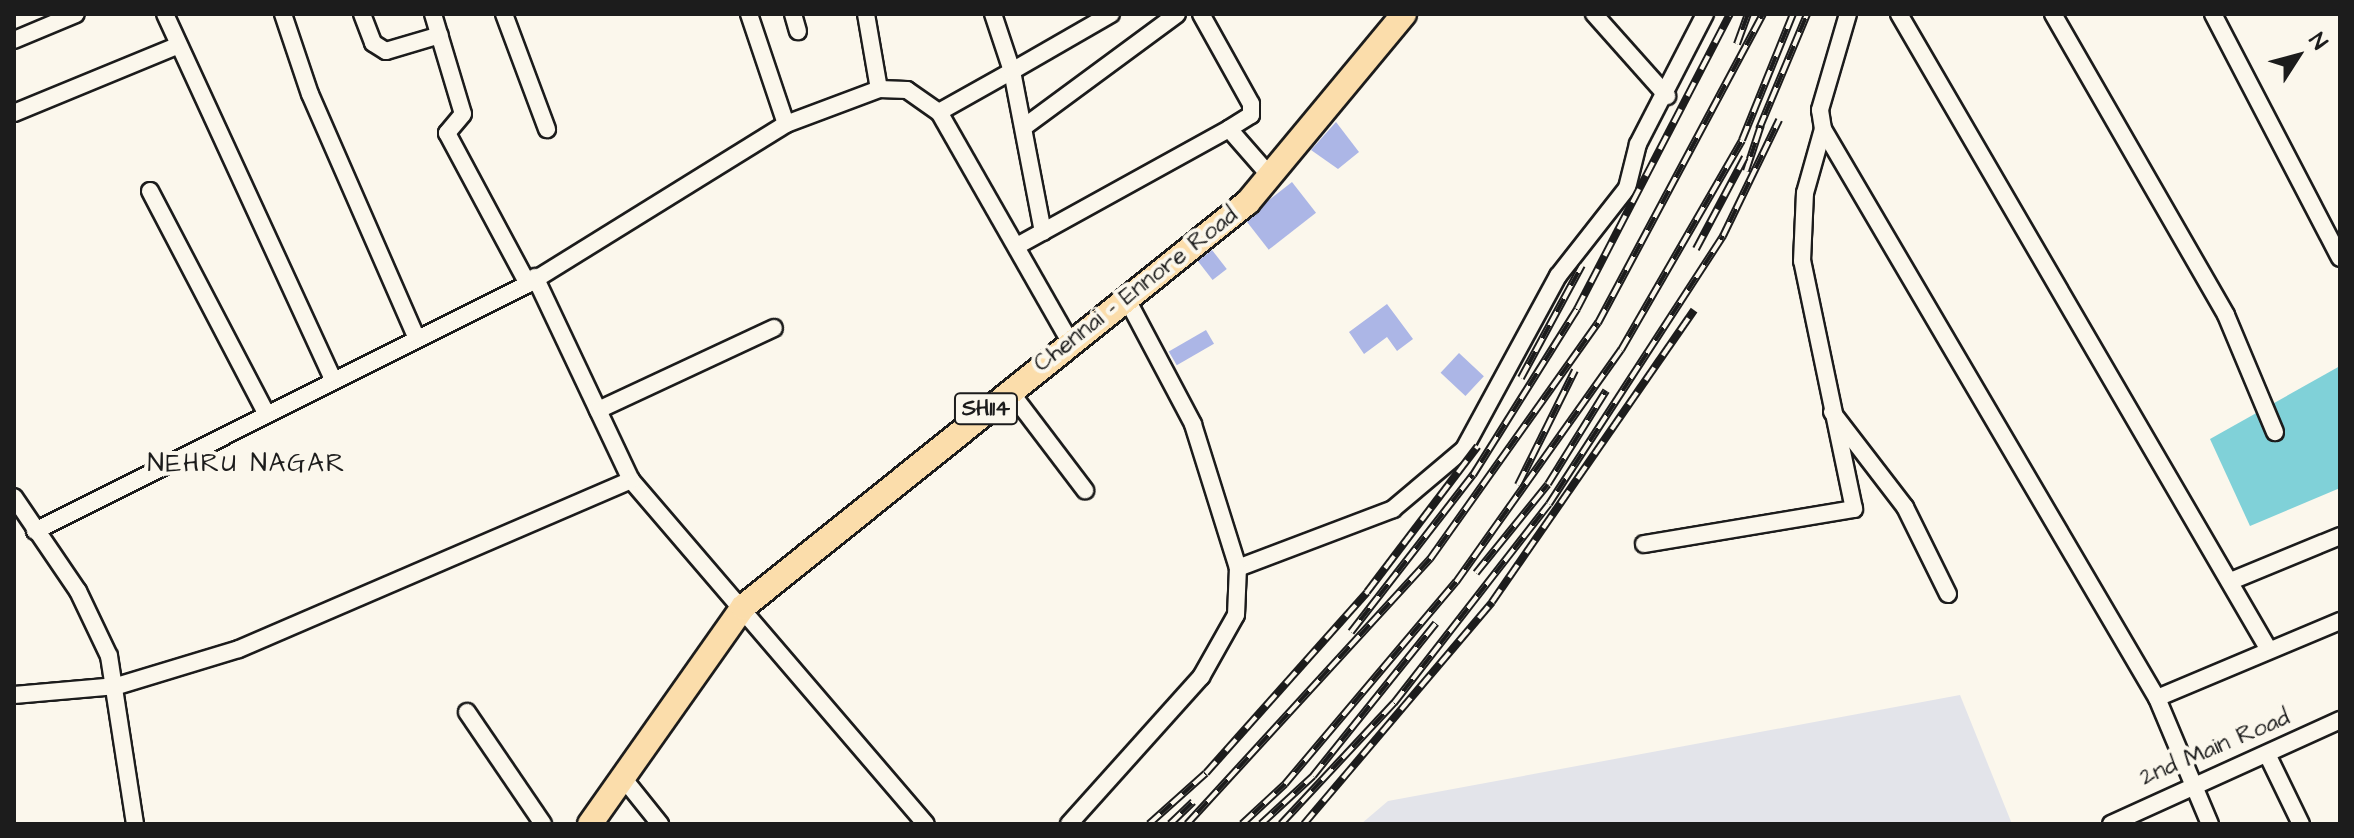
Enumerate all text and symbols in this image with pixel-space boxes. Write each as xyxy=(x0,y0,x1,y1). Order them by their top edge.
north arrow xyxy=(2258,16,2338,96)
text: N xyxy=(2301,27,2334,56)
street label: Chennai - Ennore Road xyxy=(1028,201,1244,379)
road number: SH114 xyxy=(952,391,1020,427)
district label: NEHRU NAGAR xyxy=(147,448,347,480)
street label: 2nd Main Road xyxy=(2136,703,2294,793)

